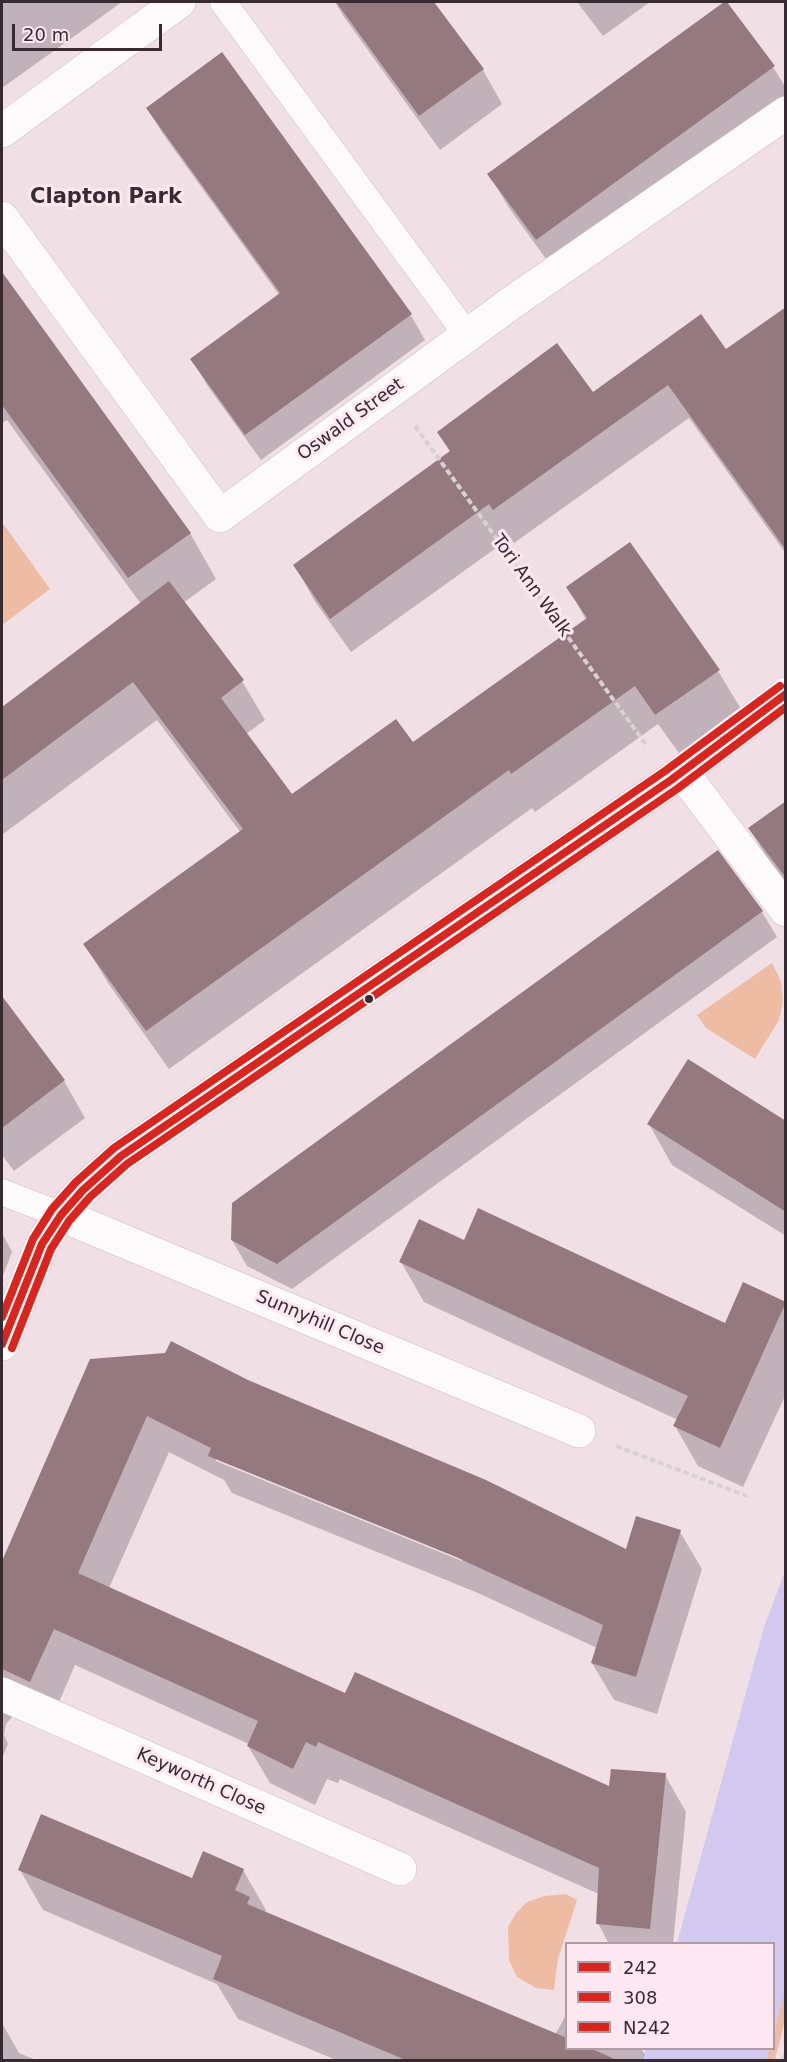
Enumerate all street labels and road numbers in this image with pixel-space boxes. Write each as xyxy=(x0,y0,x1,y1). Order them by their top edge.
street label: Oswald Street xyxy=(294,374,408,466)
street label: Tori Ann Walk xyxy=(487,531,575,641)
street label: Sunnyhill Close xyxy=(253,1286,387,1360)
street label: Keyworth Close xyxy=(133,1744,269,1820)

